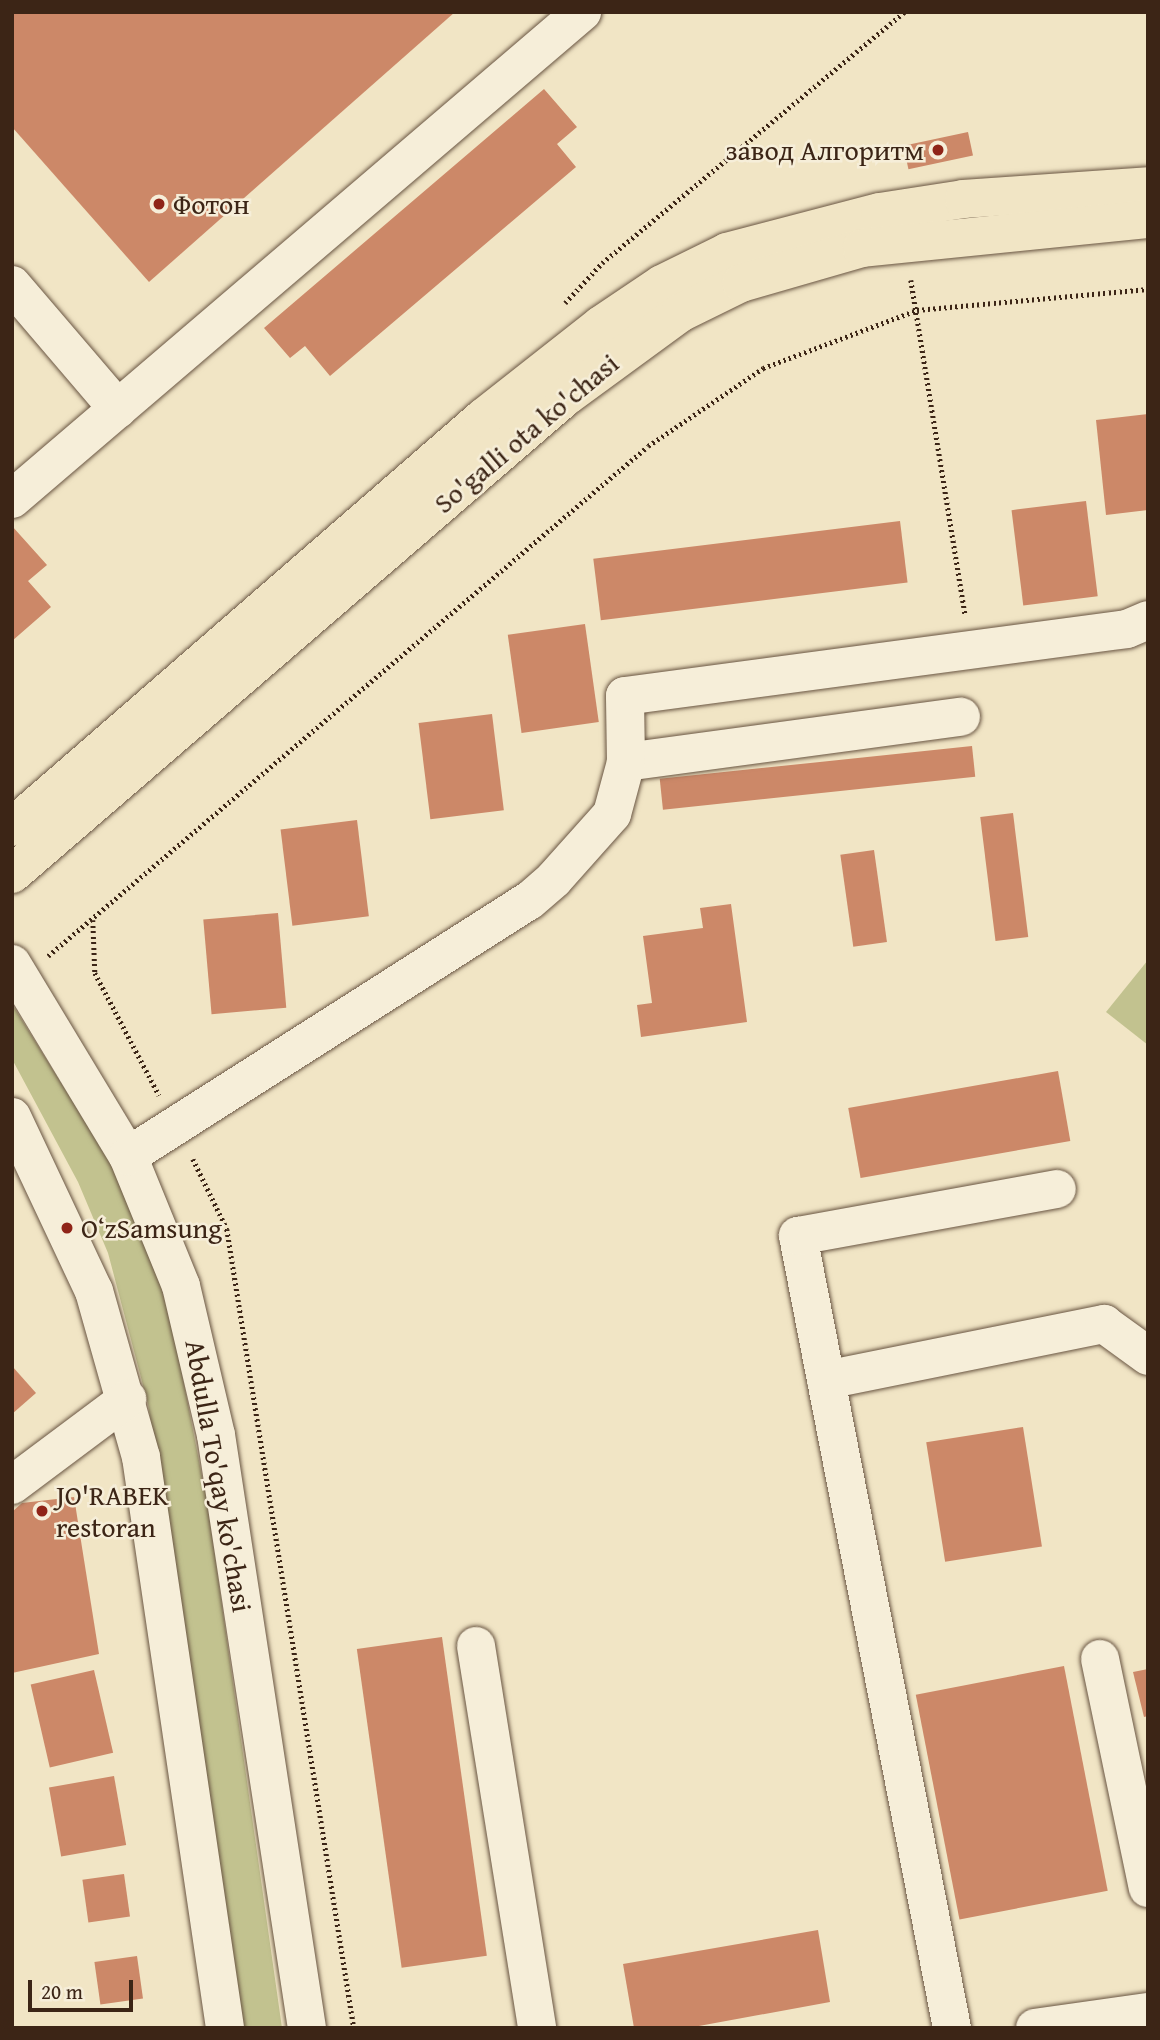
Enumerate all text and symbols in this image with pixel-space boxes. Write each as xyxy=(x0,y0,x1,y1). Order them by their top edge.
place label: завод Алгоритм xyxy=(725,133,924,167)
marker: завод Алгоритм xyxy=(930,142,946,158)
place label: Фотон xyxy=(173,187,250,221)
marker: Фотон xyxy=(151,196,167,212)
street label: So'galli ota ko'chasi xyxy=(427,346,625,520)
place label: OʻzSamsung xyxy=(81,1211,222,1245)
marker: OʻzSamsung xyxy=(59,1220,75,1236)
street label: Abdulla To'qay ko'chasi xyxy=(178,1337,260,1615)
place label: JO'RABEK restoran xyxy=(56,1478,169,1544)
marker: JO'RABEK restoran xyxy=(34,1503,50,1519)
scale bar xyxy=(32,1966,136,2010)
text: 20 m xyxy=(41,1976,83,2007)

